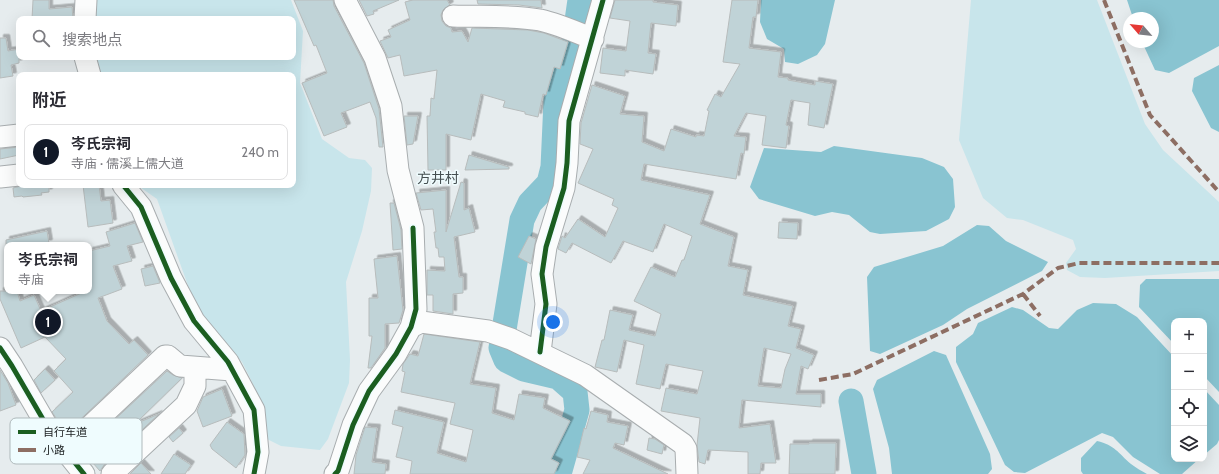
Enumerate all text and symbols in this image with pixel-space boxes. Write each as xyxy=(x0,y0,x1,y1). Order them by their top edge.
north arrow xyxy=(1123,12,1159,48)
search box xyxy=(16,16,296,60)
icon: search xyxy=(30,27,52,49)
text: 搜索地点 xyxy=(62,31,122,49)
text: 附近 xyxy=(32,90,66,110)
text: 岑氏宗祠 xyxy=(71,135,131,153)
text: 1 xyxy=(44,144,48,160)
text: 240 m xyxy=(241,144,279,160)
text: 寺庙 · 儒溪上儒大道 xyxy=(71,155,184,171)
district label: 方井村 xyxy=(417,169,459,187)
popup xyxy=(4,242,92,294)
text: 岑氏宗祠 xyxy=(18,251,78,269)
text: 寺庙 xyxy=(18,271,44,287)
pin: 1 xyxy=(35,307,61,337)
your location xyxy=(543,312,563,332)
map controls xyxy=(1171,318,1207,462)
button: + xyxy=(1171,318,1207,354)
button: − xyxy=(1171,354,1207,390)
button: locate xyxy=(1171,390,1207,426)
legend xyxy=(10,418,142,464)
text: 自行车道 xyxy=(43,425,87,439)
button: layers xyxy=(1171,426,1207,462)
text: 小路 xyxy=(43,443,65,457)

